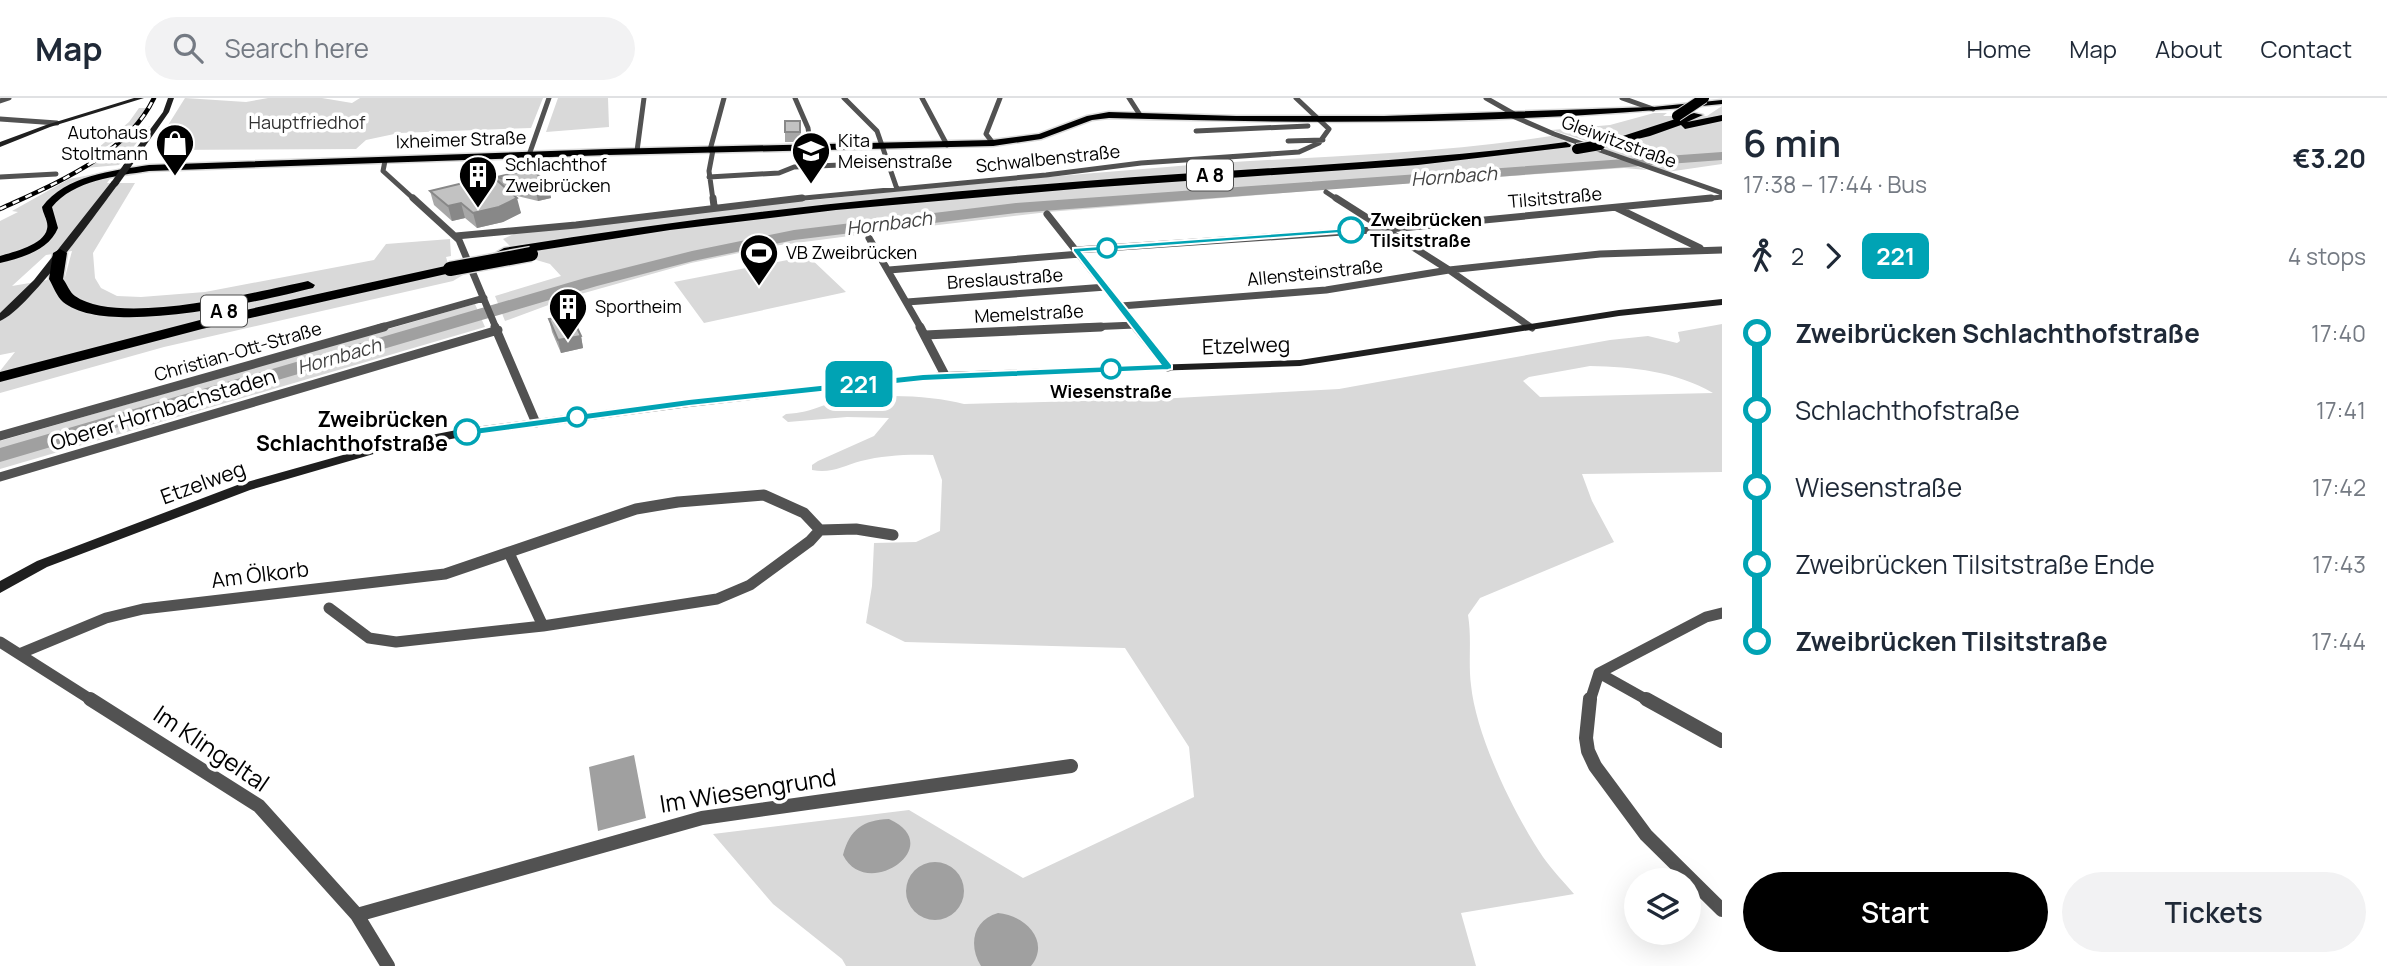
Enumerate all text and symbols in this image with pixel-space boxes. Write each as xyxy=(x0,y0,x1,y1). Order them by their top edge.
search box xyxy=(145,17,635,80)
text: Map xyxy=(35,26,103,71)
icon: search xyxy=(169,29,207,67)
text: Search here xyxy=(225,30,369,66)
text: Home xyxy=(1966,32,2031,65)
text: Map xyxy=(2069,32,2117,65)
text: About xyxy=(2155,32,2223,65)
text: Contact xyxy=(2261,32,2352,65)
street label: Gleiwitzstraße xyxy=(1559,109,1680,173)
park label: Hauptfriedhof xyxy=(249,110,366,134)
text: 6 min xyxy=(1743,116,1841,168)
place label: Autohaus Stoltmann xyxy=(61,120,148,165)
shop icon: Autohaus Stoltmann xyxy=(154,122,196,177)
street label: Ixheimer Straße xyxy=(395,125,527,153)
place label: Kita Meisenstraße xyxy=(838,128,952,173)
school or university icon: Kita Meisenstraße xyxy=(790,130,832,185)
street label: Schwalbenstraße xyxy=(975,138,1121,178)
text: €3.20 xyxy=(2293,140,2366,176)
place label: Schlachthof Zweibrücken xyxy=(505,152,611,197)
building icon: Schlachthof Zweibrücken xyxy=(457,154,499,209)
road number: A 8 xyxy=(1187,159,1233,190)
water label: Hornbach xyxy=(1410,160,1498,192)
text: 17:38 – 17:44 · Bus xyxy=(1743,168,1927,200)
street label: Tilsitstraße xyxy=(1507,181,1603,213)
water label: Hornbach xyxy=(845,205,934,241)
place label: Zweibrücken Tilsitstraße xyxy=(1370,207,1482,252)
marker: Zweibrücken Tilsitstraße xyxy=(1338,217,1364,243)
sports icon: VB Zweibrücken xyxy=(738,232,780,287)
icon: walk xyxy=(1743,237,1781,275)
icon: forward xyxy=(1814,237,1852,275)
unlabelled marker xyxy=(1097,238,1117,258)
text: 221 xyxy=(1876,239,1915,272)
place label: VB Zweibrücken xyxy=(786,240,917,264)
text: 2 xyxy=(1791,240,1804,272)
text: 4 stops xyxy=(2288,240,2366,272)
street label: Allensteinstraße xyxy=(1246,253,1384,291)
street label: Breslaustraße xyxy=(946,262,1064,294)
building icon: Sportheim xyxy=(547,286,589,341)
place label: Sportheim xyxy=(595,294,682,318)
road number: A 8 xyxy=(201,295,247,326)
street label: Memelstraße xyxy=(974,298,1084,328)
text: Zweibrücken Schlachthofstraße xyxy=(1795,315,2200,351)
street label: Christian-Ott-Straße xyxy=(151,316,324,386)
text: 17:40 xyxy=(2311,317,2366,349)
street label: Etzelweg xyxy=(1201,329,1291,361)
water label: Hornbach xyxy=(294,331,385,380)
marker: Wiesenstraße xyxy=(1101,359,1121,379)
street label: Oberer Hornbachstaden xyxy=(47,361,279,457)
line badge: 221 xyxy=(819,361,899,407)
text: 221 xyxy=(839,367,879,400)
place label: Wiesenstraße xyxy=(1050,379,1172,403)
text: Schlachthofstraße xyxy=(1795,392,2020,428)
text: 17:41 xyxy=(2316,394,2366,426)
place label: Zweibrücken Schlachthofstraße xyxy=(256,405,448,457)
unlabelled marker xyxy=(567,407,587,427)
marker: Zweibrücken Schlachthofstraße xyxy=(454,419,480,445)
street label: Etzelweg xyxy=(156,454,249,510)
text: Wiesenstraße xyxy=(1795,469,1962,505)
text: 17:42 xyxy=(2312,471,2366,503)
text: Zweibrücken Tilsitstraße Ende xyxy=(1795,546,2155,582)
text: 17:43 xyxy=(2312,548,2366,580)
street label: Am Ölkorb xyxy=(210,554,310,594)
text: Zweibrücken Tilsitstraße xyxy=(1795,623,2108,659)
text: 17:44 xyxy=(2311,625,2366,657)
street label: Im Klingeltal xyxy=(148,697,276,799)
street label: Im Wiesengrund xyxy=(657,759,838,820)
map controls xyxy=(1624,868,1701,945)
button: layers xyxy=(1624,868,1701,945)
button: Start xyxy=(1743,872,2048,952)
button: Tickets xyxy=(2062,872,2366,952)

